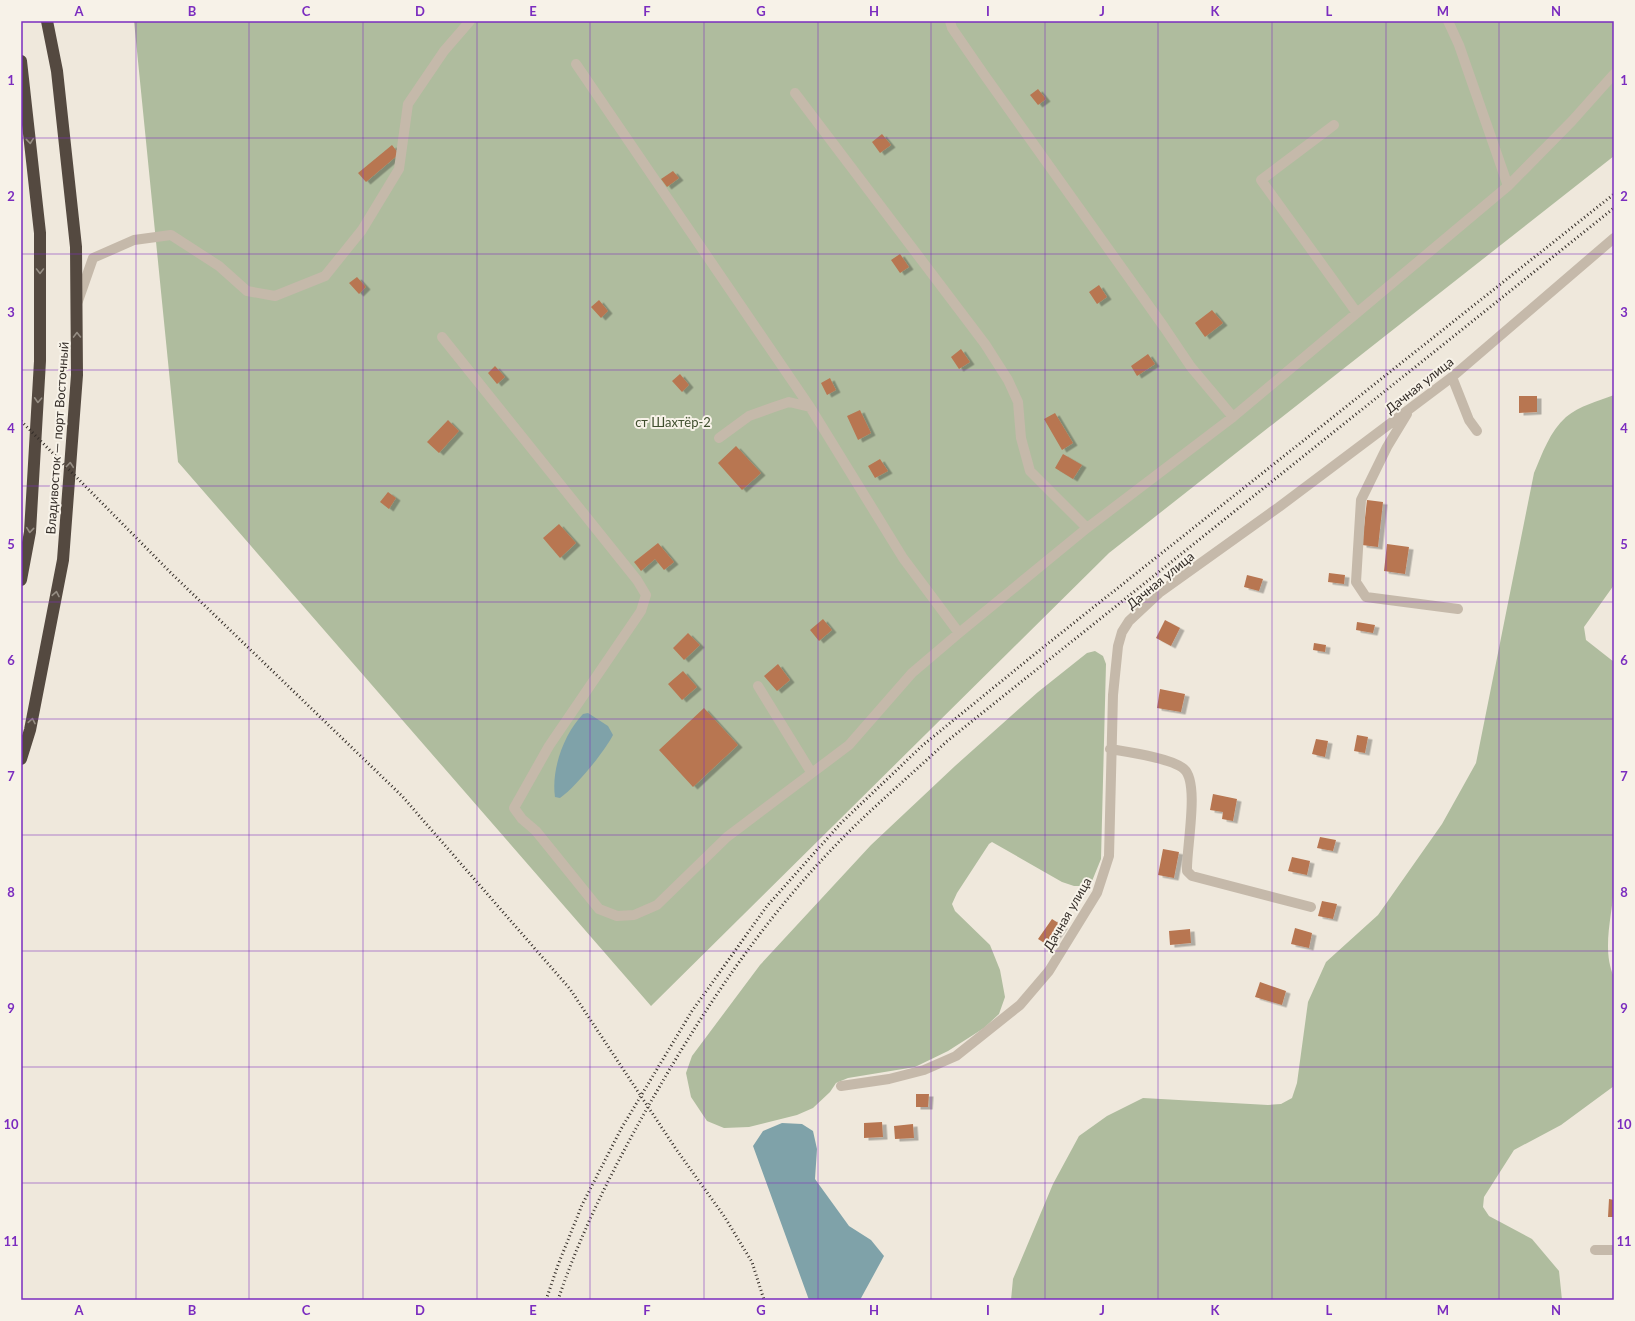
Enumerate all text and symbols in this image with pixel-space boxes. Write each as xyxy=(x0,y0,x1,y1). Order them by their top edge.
text: A xyxy=(73,3,84,19)
text: B xyxy=(188,3,197,19)
text: C xyxy=(302,3,311,19)
text: D xyxy=(415,3,425,19)
text: E xyxy=(529,3,537,19)
text: F xyxy=(643,3,651,19)
text: G xyxy=(756,3,766,19)
text: H xyxy=(869,3,879,19)
text: I xyxy=(986,3,990,19)
text: J xyxy=(1099,3,1105,19)
text: K xyxy=(1211,3,1221,19)
text: L xyxy=(1326,3,1333,19)
text: M xyxy=(1437,3,1449,19)
text: N xyxy=(1551,3,1561,19)
text: 1 xyxy=(7,72,15,88)
text: 1 xyxy=(1620,72,1628,88)
one-way arrow xyxy=(25,138,34,144)
text: 2 xyxy=(7,188,15,204)
text: 2 xyxy=(1620,188,1628,204)
one-way arrow xyxy=(36,268,44,274)
text: 3 xyxy=(7,304,15,320)
text: 3 xyxy=(1620,304,1628,320)
one-way arrow xyxy=(73,332,81,338)
street label: Владивосток — порт Восточный xyxy=(42,341,72,535)
street label: Дачная улица xyxy=(1382,353,1456,417)
one-way arrow xyxy=(33,397,42,403)
park label: ст Шахтёр-2 xyxy=(635,414,711,430)
text: 4 xyxy=(7,420,15,436)
text: 4 xyxy=(1620,420,1628,436)
one-way arrow xyxy=(66,462,75,468)
one-way arrow xyxy=(26,527,35,533)
text: 5 xyxy=(7,536,15,552)
text: 5 xyxy=(1620,536,1628,552)
street label: Дачная улица xyxy=(1123,548,1197,612)
one-way arrow xyxy=(52,591,60,597)
text: 6 xyxy=(7,652,15,668)
text: 6 xyxy=(1620,652,1628,668)
one-way arrow xyxy=(27,718,36,725)
text: 7 xyxy=(7,768,15,784)
text: 7 xyxy=(1620,768,1628,784)
street label: Дачная улица xyxy=(1039,874,1095,954)
text: 8 xyxy=(7,884,15,900)
text: 8 xyxy=(1620,884,1628,900)
text: 9 xyxy=(7,1000,15,1016)
text: 9 xyxy=(1620,1000,1628,1016)
text: 10 xyxy=(3,1116,19,1132)
text: 10 xyxy=(1616,1116,1632,1132)
text: 11 xyxy=(3,1233,19,1249)
text: 11 xyxy=(1616,1233,1632,1249)
text: A xyxy=(73,1302,84,1318)
text: B xyxy=(188,1302,197,1318)
text: C xyxy=(302,1302,311,1318)
text: D xyxy=(415,1302,425,1318)
text: E xyxy=(529,1302,537,1318)
text: F xyxy=(643,1302,651,1318)
text: G xyxy=(756,1302,766,1318)
text: H xyxy=(869,1302,879,1318)
text: I xyxy=(986,1302,990,1318)
text: J xyxy=(1099,1302,1105,1318)
text: K xyxy=(1211,1302,1221,1318)
text: L xyxy=(1326,1302,1333,1318)
text: M xyxy=(1437,1302,1449,1318)
text: N xyxy=(1551,1302,1561,1318)

